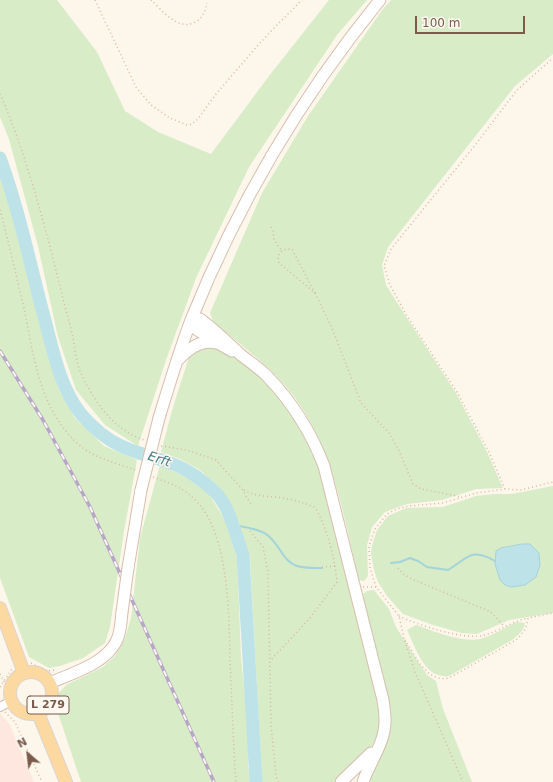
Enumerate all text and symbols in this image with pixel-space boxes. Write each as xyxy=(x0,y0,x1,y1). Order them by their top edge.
scale bar xyxy=(417,8,527,34)
text: 100 m xyxy=(422,16,460,30)
water label: Erft xyxy=(146,449,172,471)
road number: L 279 xyxy=(27,696,69,714)
north arrow xyxy=(8,734,48,774)
text: N xyxy=(15,735,29,751)

